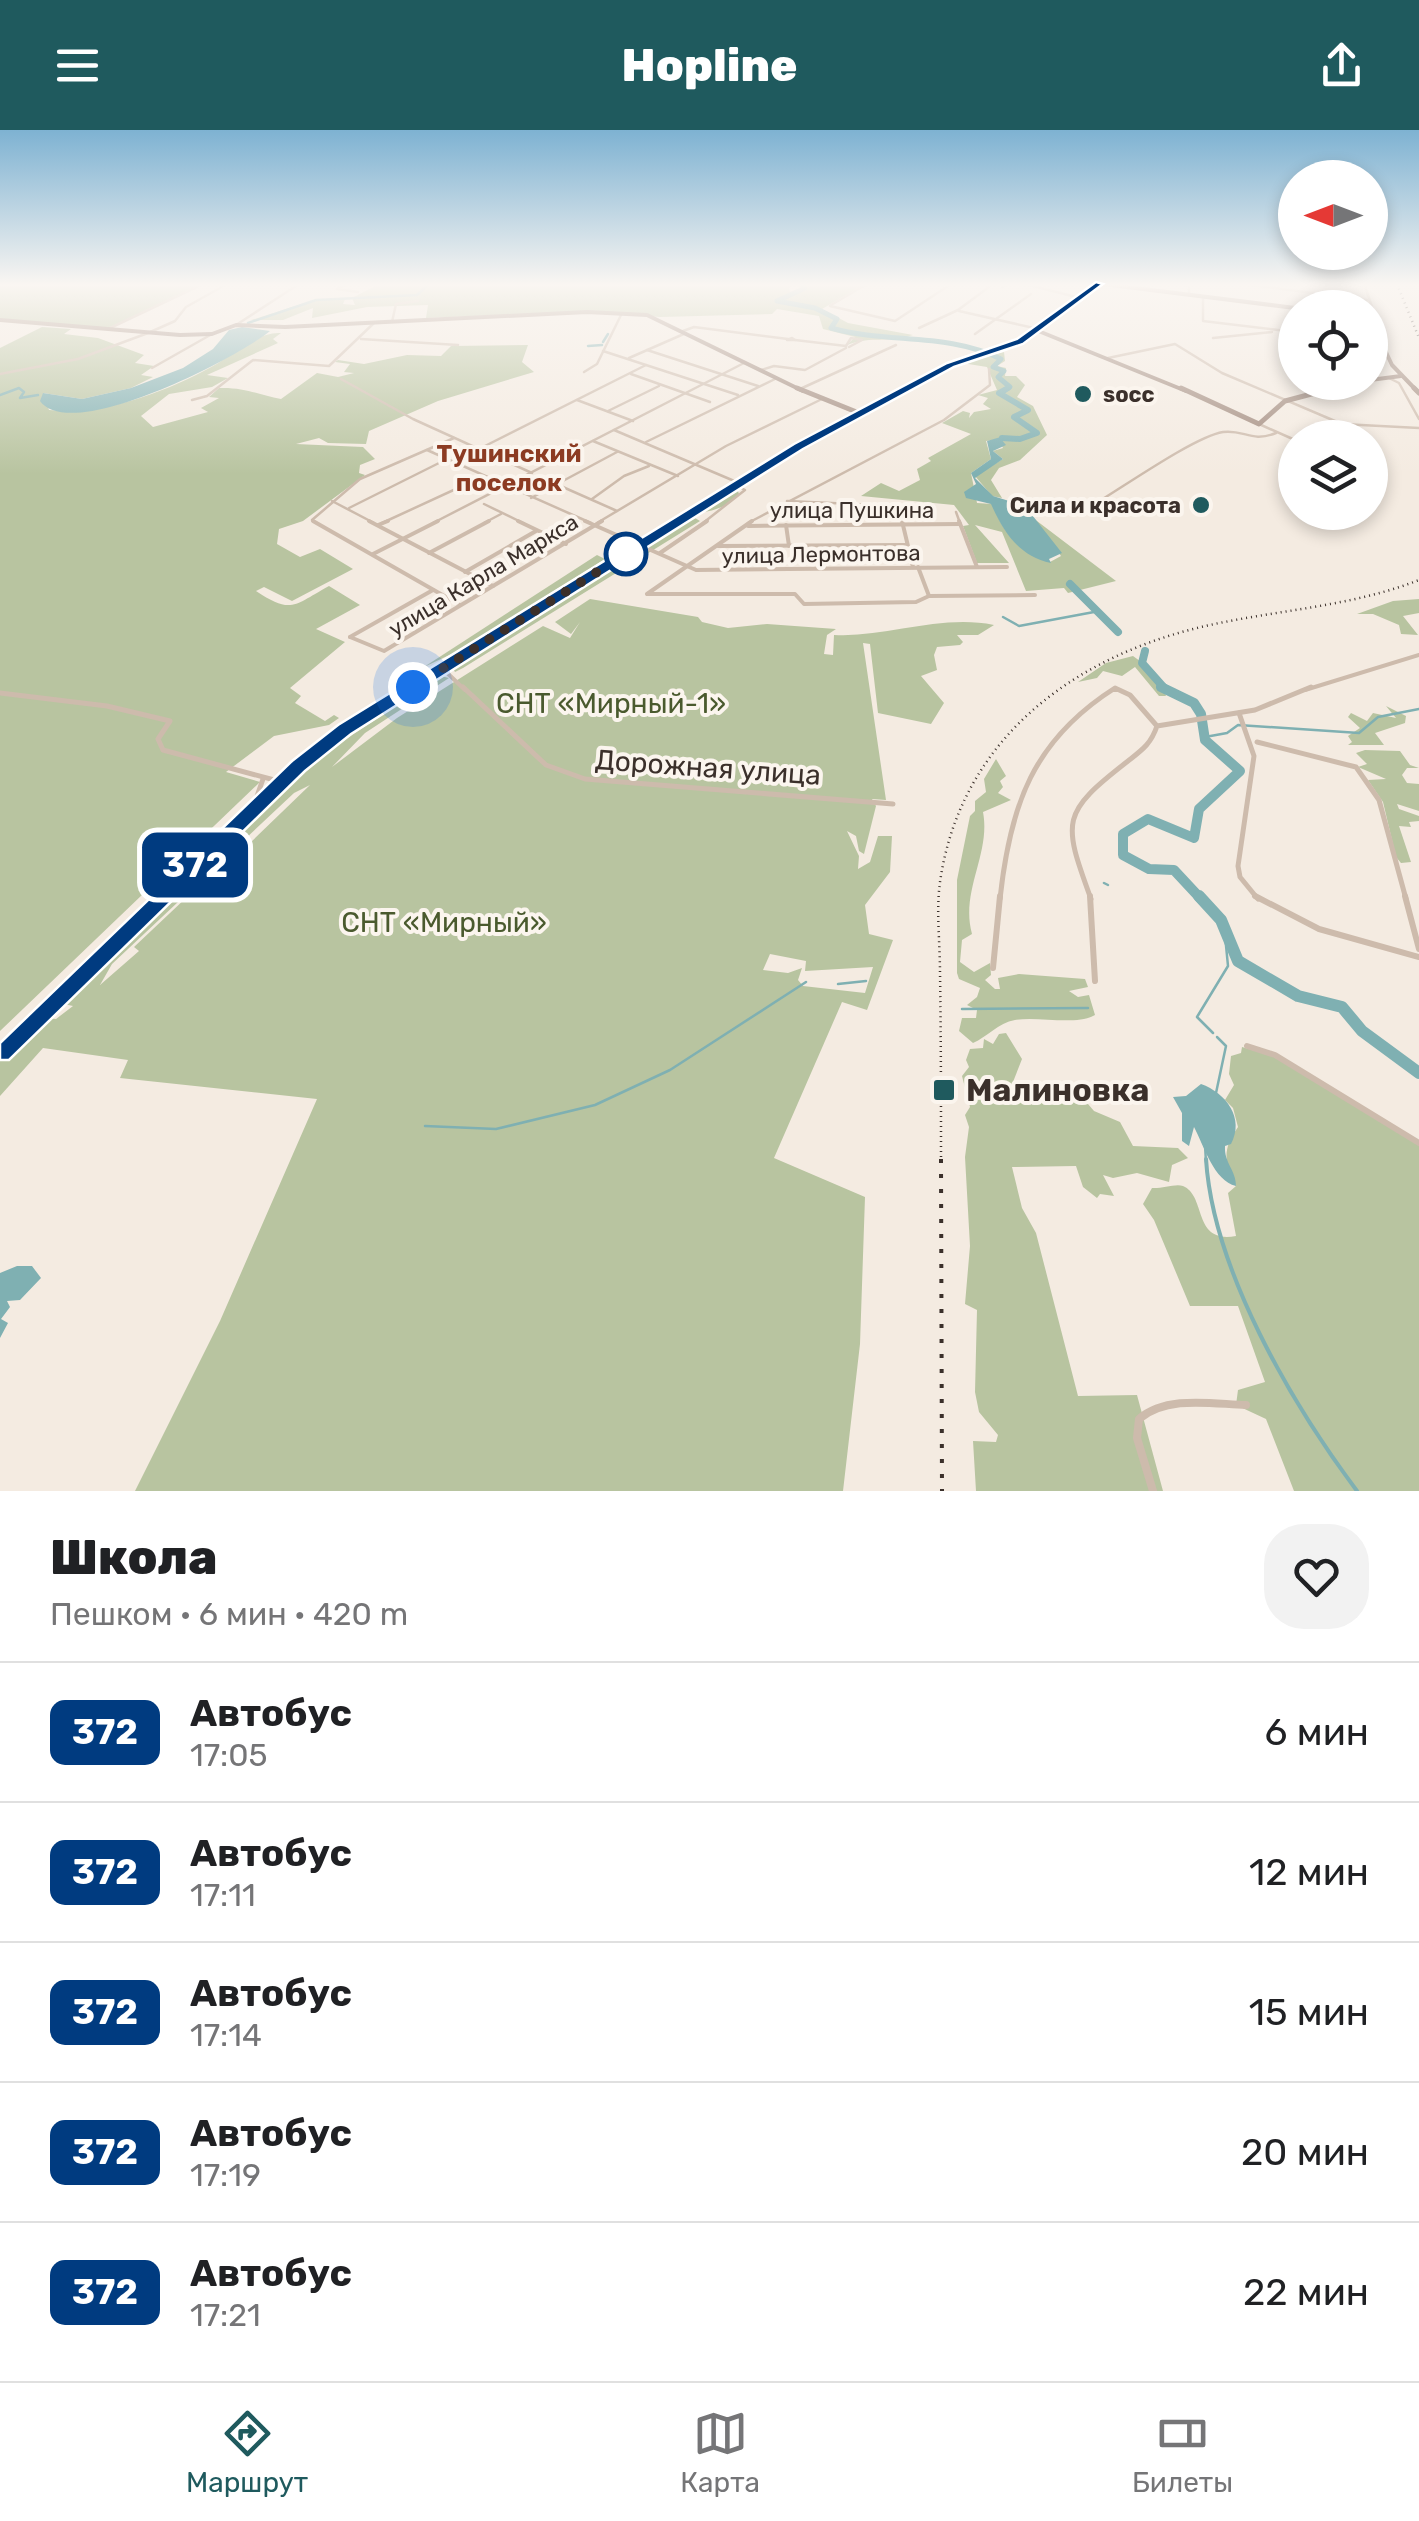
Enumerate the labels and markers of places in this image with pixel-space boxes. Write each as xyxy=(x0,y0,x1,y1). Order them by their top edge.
place label: socc xyxy=(1103,381,1155,408)
marker: socc xyxy=(1072,383,1094,405)
place label: Сила и красота xyxy=(1010,492,1181,519)
marker: Сила и красота xyxy=(1190,494,1212,516)
unlabelled marker xyxy=(605,533,647,575)
place label: Малиновка xyxy=(966,1071,1149,1109)
marker: Малиновка xyxy=(931,1077,957,1103)

